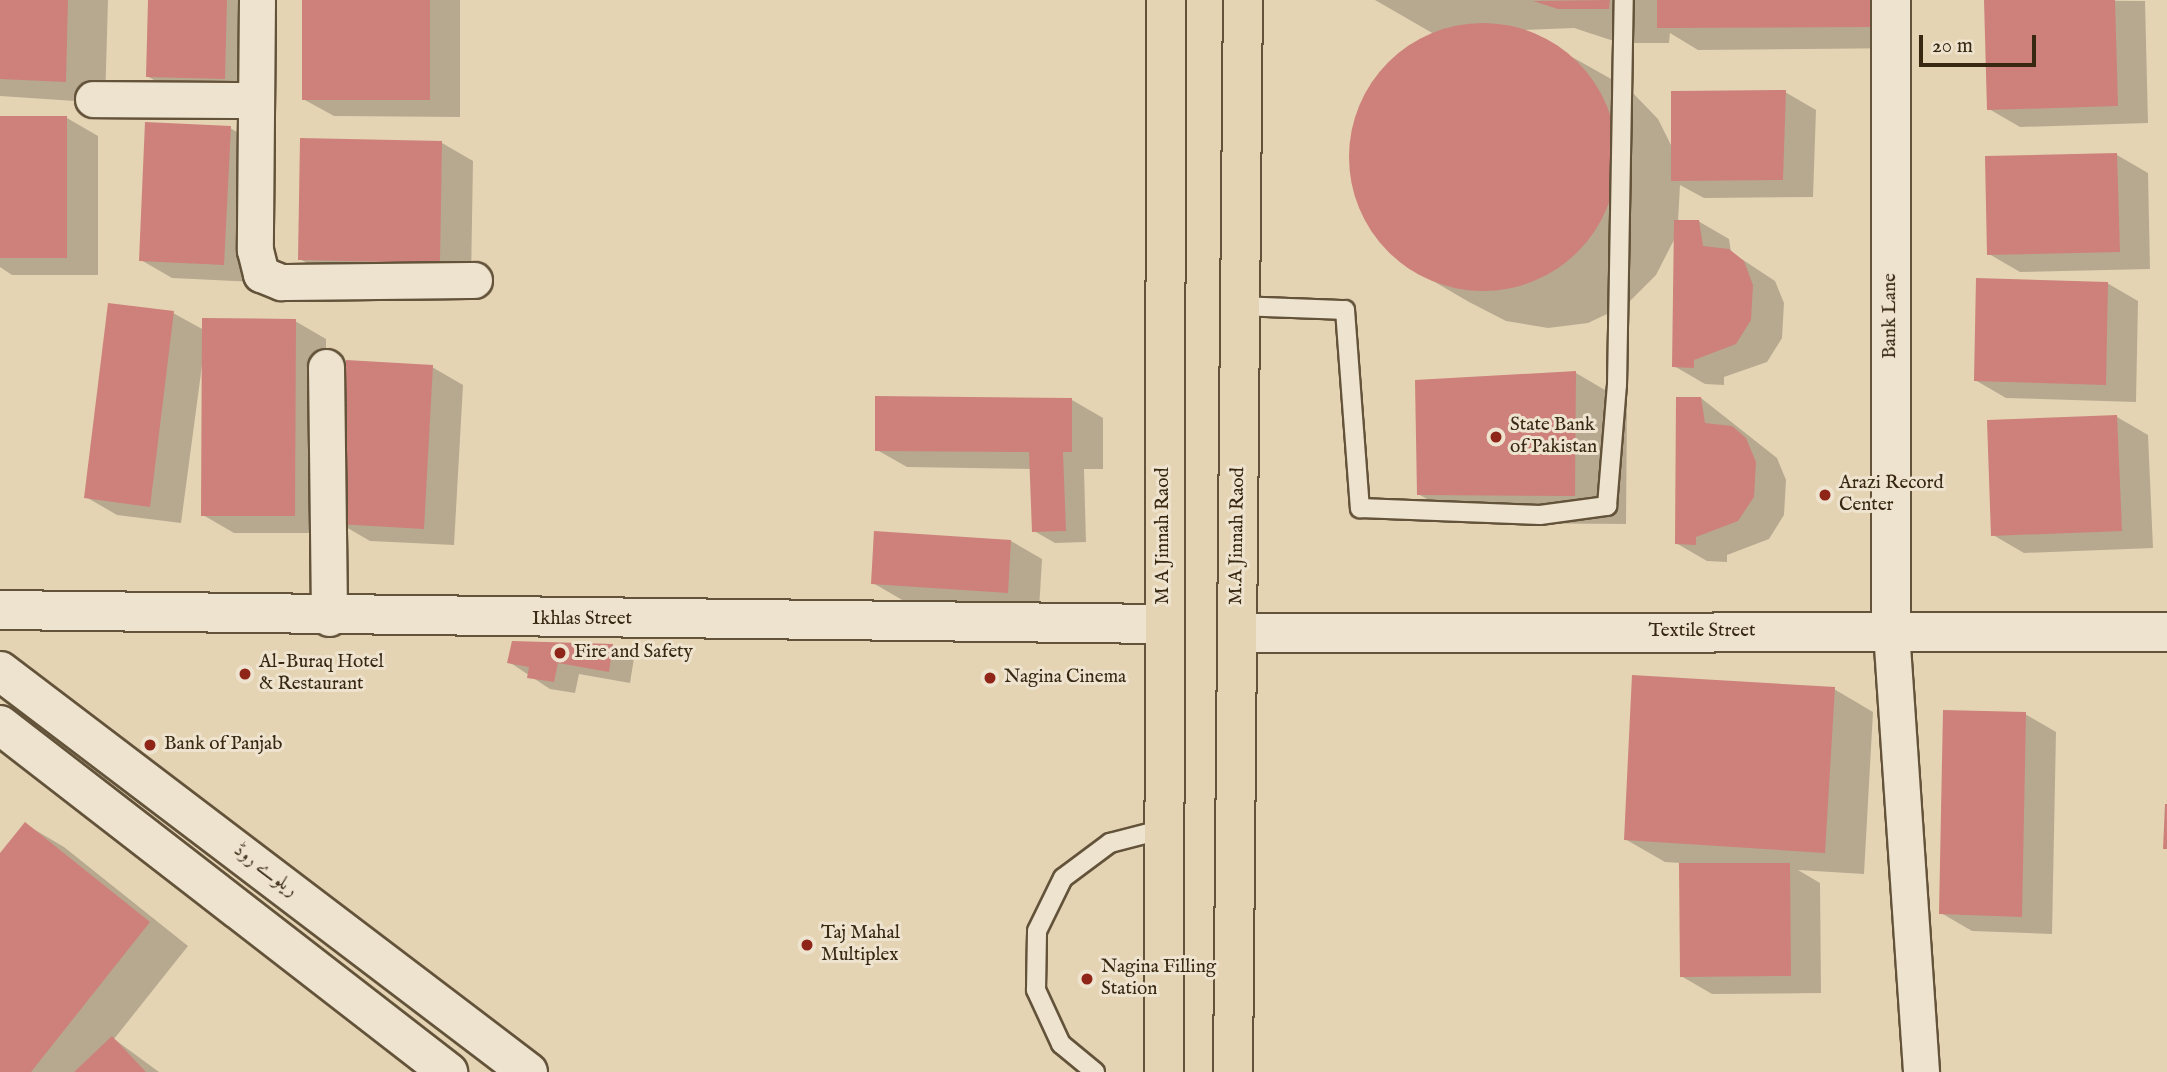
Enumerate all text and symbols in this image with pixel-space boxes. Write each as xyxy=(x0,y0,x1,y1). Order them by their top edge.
scale bar xyxy=(1922,21,2039,65)
text: 20 m xyxy=(1932,33,1973,60)
street label: Bank Lane xyxy=(1880,273,1902,359)
place label: State Bank of Pakistan xyxy=(1510,415,1597,459)
marker: State Bank of Pakistan xyxy=(1488,429,1504,445)
street label: M A Jinnah Raod xyxy=(1153,467,1175,605)
street label: M.A Jinnah Raod xyxy=(1225,467,1251,605)
place label: Arazi Record Center xyxy=(1839,473,1944,517)
marker: Arazi Record Center xyxy=(1817,487,1833,503)
street label: Ikhlas Street xyxy=(532,609,632,631)
street label: Textile Street xyxy=(1649,621,1755,643)
place label: Fire and Safety xyxy=(574,642,693,664)
marker: Fire and Safety xyxy=(552,645,568,661)
place label: Al-Buraq Hotel & Restaurant xyxy=(259,652,384,696)
marker: Al-Buraq Hotel & Restaurant xyxy=(237,666,253,682)
place label: Nagina Cinema xyxy=(1004,667,1126,689)
marker: Nagina Cinema xyxy=(982,670,998,686)
place label: Bank of Panjab xyxy=(164,734,282,756)
marker: Bank of Panjab xyxy=(142,737,158,753)
street label: ریلوے روڈ xyxy=(228,840,302,902)
place label: Taj Mahal Multiplex xyxy=(821,923,900,967)
marker: Taj Mahal Multiplex xyxy=(799,937,815,953)
place label: Nagina Filling Station xyxy=(1101,957,1216,1001)
marker: Nagina Filling Station xyxy=(1079,971,1095,987)

